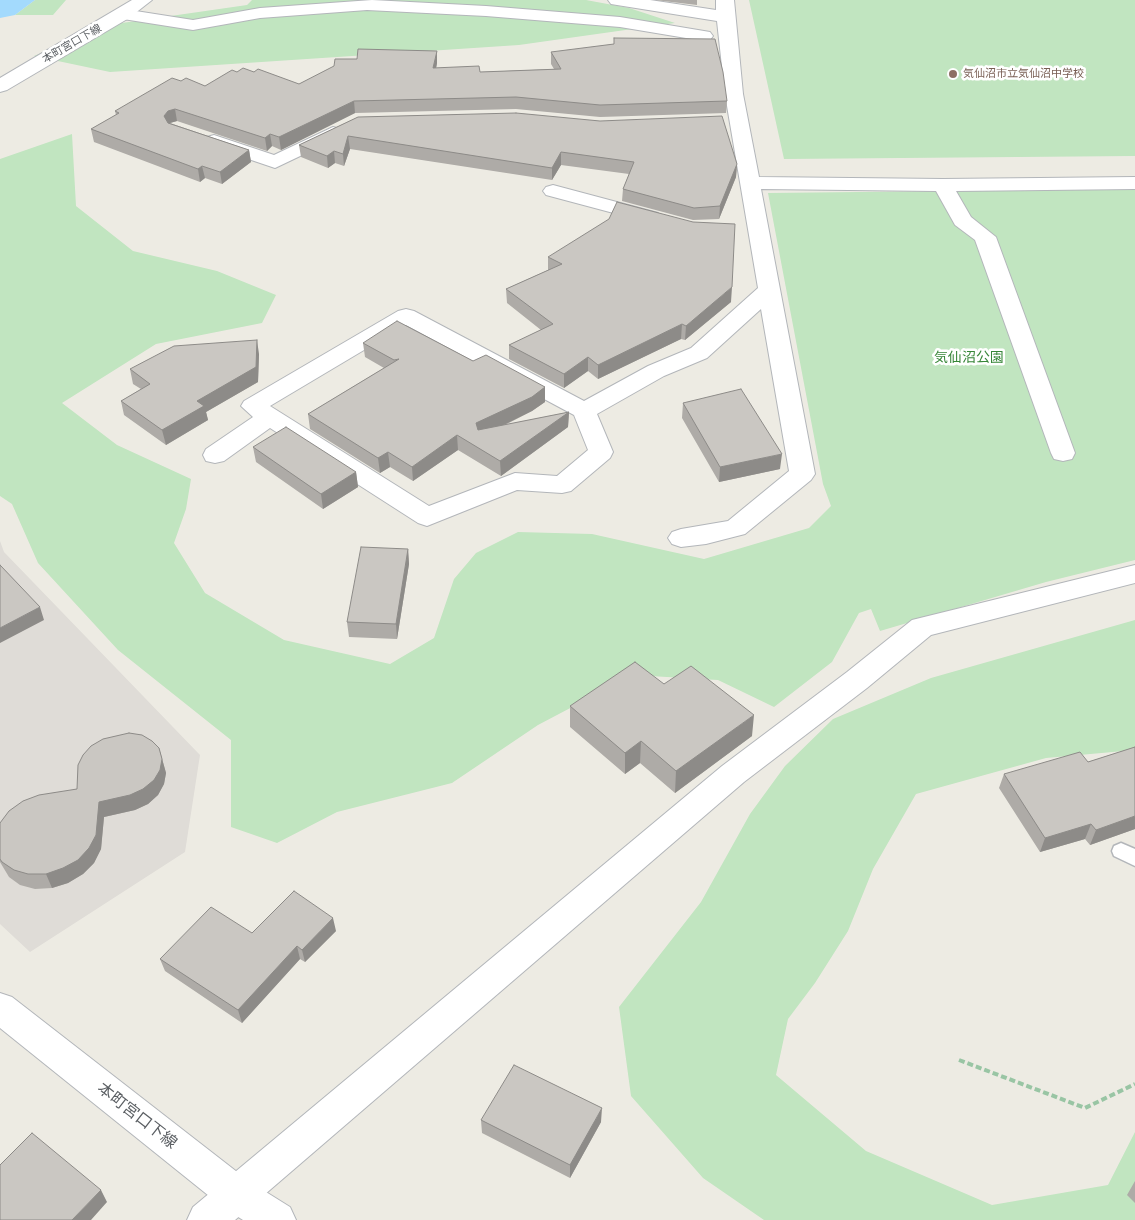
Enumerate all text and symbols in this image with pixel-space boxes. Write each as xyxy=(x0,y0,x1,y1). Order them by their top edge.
street label: 本町宮口下線 xyxy=(40,22,104,66)
place label: 気仙沼市立気仙沼中学校 xyxy=(963,67,1084,81)
marker: 気仙沼市立気仙沼中学校 xyxy=(947,68,959,80)
park label: 気仙沼公園 xyxy=(934,350,1004,366)
street label: 本町宮口下線 xyxy=(93,1079,181,1153)

